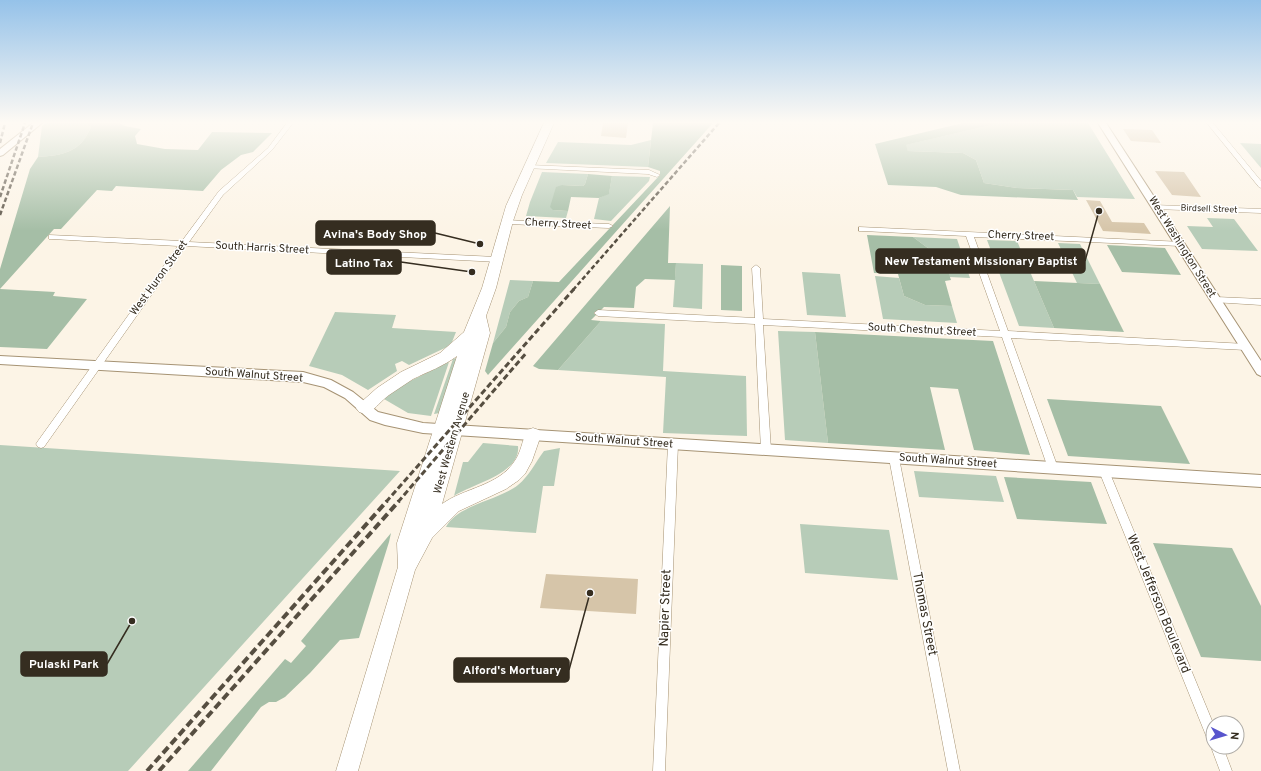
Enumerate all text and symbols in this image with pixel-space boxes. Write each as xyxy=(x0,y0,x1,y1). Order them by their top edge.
street label: West Washington Street xyxy=(1145,194,1219,300)
street label: Birdsell Street xyxy=(1180,203,1238,215)
street label: Cherry Street xyxy=(524,215,592,233)
callout: Avina's Body Shop xyxy=(316,221,435,245)
text: Avina's Body Shop xyxy=(323,227,427,243)
street label: Cherry Street xyxy=(987,228,1055,244)
street label: West Huron Street xyxy=(127,238,191,318)
street label: South Harris Street xyxy=(215,239,309,257)
callout: New Testament Missionary Baptist xyxy=(876,249,1085,273)
callout: Latino Tax xyxy=(327,250,401,274)
text: New Testament Missionary Baptist xyxy=(884,254,1078,270)
text: Latino Tax xyxy=(335,256,393,272)
street label: South Chestnut Street xyxy=(867,320,977,340)
street label: South Walnut Street xyxy=(204,365,304,385)
street label: West Western Avenue xyxy=(431,390,473,496)
street label: South Walnut Street xyxy=(574,431,674,451)
street label: South Walnut Street xyxy=(898,451,998,471)
street label: West Jefferson Boulevard xyxy=(1123,532,1193,676)
street label: Napier Street xyxy=(657,569,675,647)
street label: Thomas Street xyxy=(908,571,940,657)
callout: Pulaski Park xyxy=(21,652,107,676)
text: Pulaski Park xyxy=(29,657,99,673)
callout: Alford's Mortuary xyxy=(454,658,569,682)
text: Alford's Mortuary xyxy=(463,663,561,679)
north arrow xyxy=(1205,715,1245,755)
text: N xyxy=(1227,731,1241,740)

